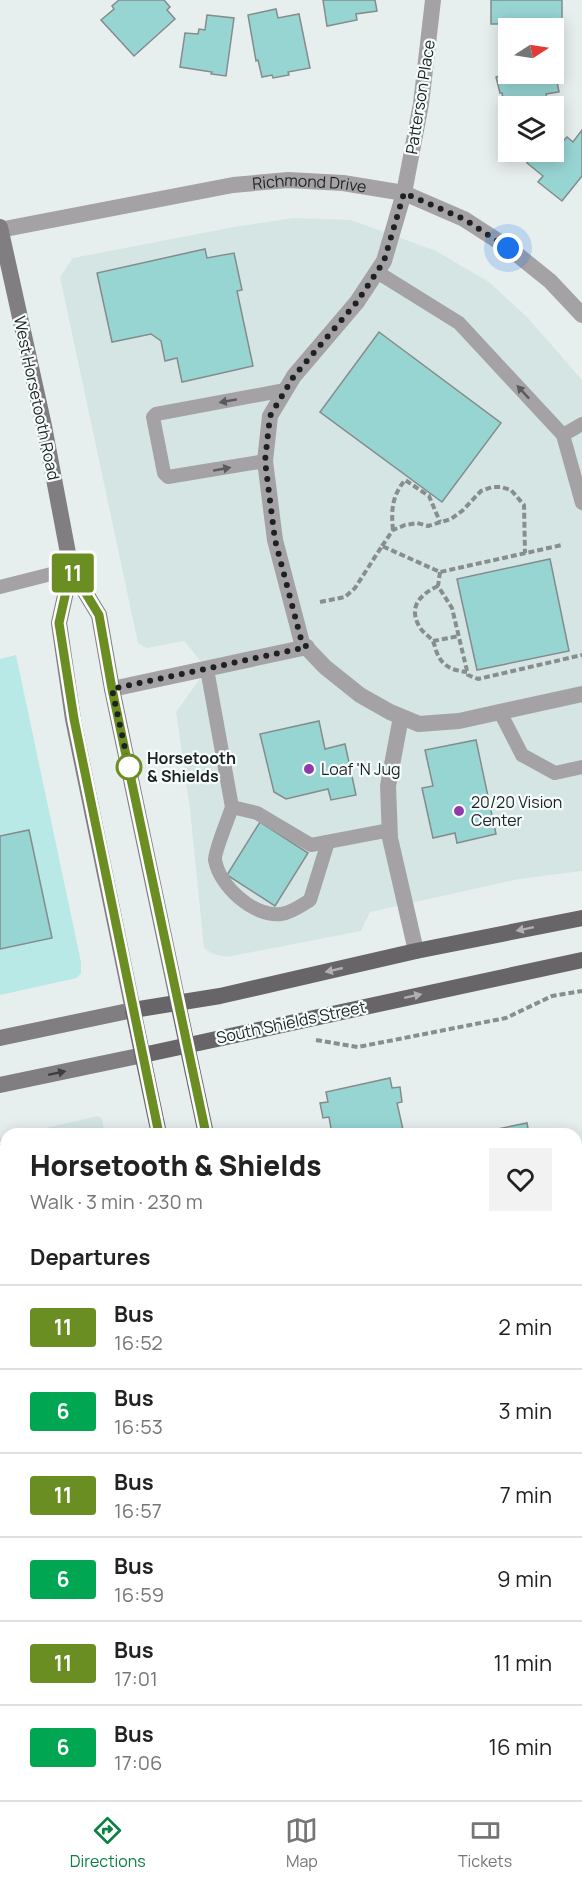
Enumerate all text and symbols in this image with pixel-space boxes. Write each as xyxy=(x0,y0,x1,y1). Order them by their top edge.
north arrow xyxy=(498,18,564,84)
map controls xyxy=(498,18,564,162)
street label: Patterson Place xyxy=(400,38,440,156)
button: layers xyxy=(498,96,564,162)
street label: Richmond Drive xyxy=(251,169,368,198)
your location xyxy=(493,233,523,263)
street label: West Horsetooth Road xyxy=(9,314,65,482)
one-way arrow xyxy=(517,385,530,400)
one-way arrow xyxy=(218,396,237,405)
one-way arrow xyxy=(212,464,231,473)
line badge: 11 xyxy=(46,554,100,592)
text: 11 xyxy=(64,559,82,587)
place label: Horsetooth & Shields xyxy=(147,747,236,787)
marker: Horsetooth & Shields xyxy=(116,754,142,780)
place label: Loaf 'N Jug xyxy=(321,758,400,780)
marker: Loaf 'N Jug xyxy=(302,762,316,776)
place label: 20/20 Vision Center xyxy=(471,791,562,831)
marker: 20/20 Vision Center xyxy=(452,804,466,818)
one-way arrow xyxy=(515,925,534,934)
one-way arrow xyxy=(324,966,343,975)
one-way arrow xyxy=(404,991,423,1000)
street label: South Shields Street xyxy=(214,995,368,1049)
one-way arrow xyxy=(48,1068,67,1077)
text: Horsetooth & Shields xyxy=(30,1146,321,1184)
button: heart xyxy=(489,1148,552,1211)
text: Walk · 3 min · 230 m xyxy=(30,1188,203,1215)
text: Departures xyxy=(30,1242,150,1272)
text: Bus xyxy=(114,1299,154,1329)
text: 2 min xyxy=(498,1312,552,1342)
text: 11 xyxy=(54,1313,72,1341)
text: 16:52 xyxy=(114,1329,163,1356)
text: Bus xyxy=(114,1383,154,1413)
text: 3 min xyxy=(499,1396,552,1426)
text: 6 xyxy=(56,1397,70,1425)
text: 16:53 xyxy=(114,1413,163,1440)
text: Bus xyxy=(114,1467,154,1497)
text: 7 min xyxy=(500,1480,552,1510)
text: 11 xyxy=(54,1481,72,1509)
text: 16:57 xyxy=(114,1497,162,1524)
text: Bus xyxy=(114,1551,154,1581)
text: 9 min xyxy=(497,1564,552,1594)
text: 6 xyxy=(56,1565,70,1593)
text: 16:59 xyxy=(114,1581,164,1608)
text: Bus xyxy=(114,1635,154,1665)
text: 11 min xyxy=(494,1648,552,1678)
text: 11 xyxy=(54,1649,72,1677)
text: 17:01 xyxy=(114,1665,158,1692)
text: Bus xyxy=(114,1719,154,1749)
text: 16 min xyxy=(489,1732,552,1762)
text: 6 xyxy=(56,1733,70,1761)
text: 17:06 xyxy=(114,1749,162,1776)
tab: Directions xyxy=(70,1814,146,1872)
tab: Map xyxy=(285,1814,318,1872)
tab: Tickets xyxy=(458,1814,512,1872)

